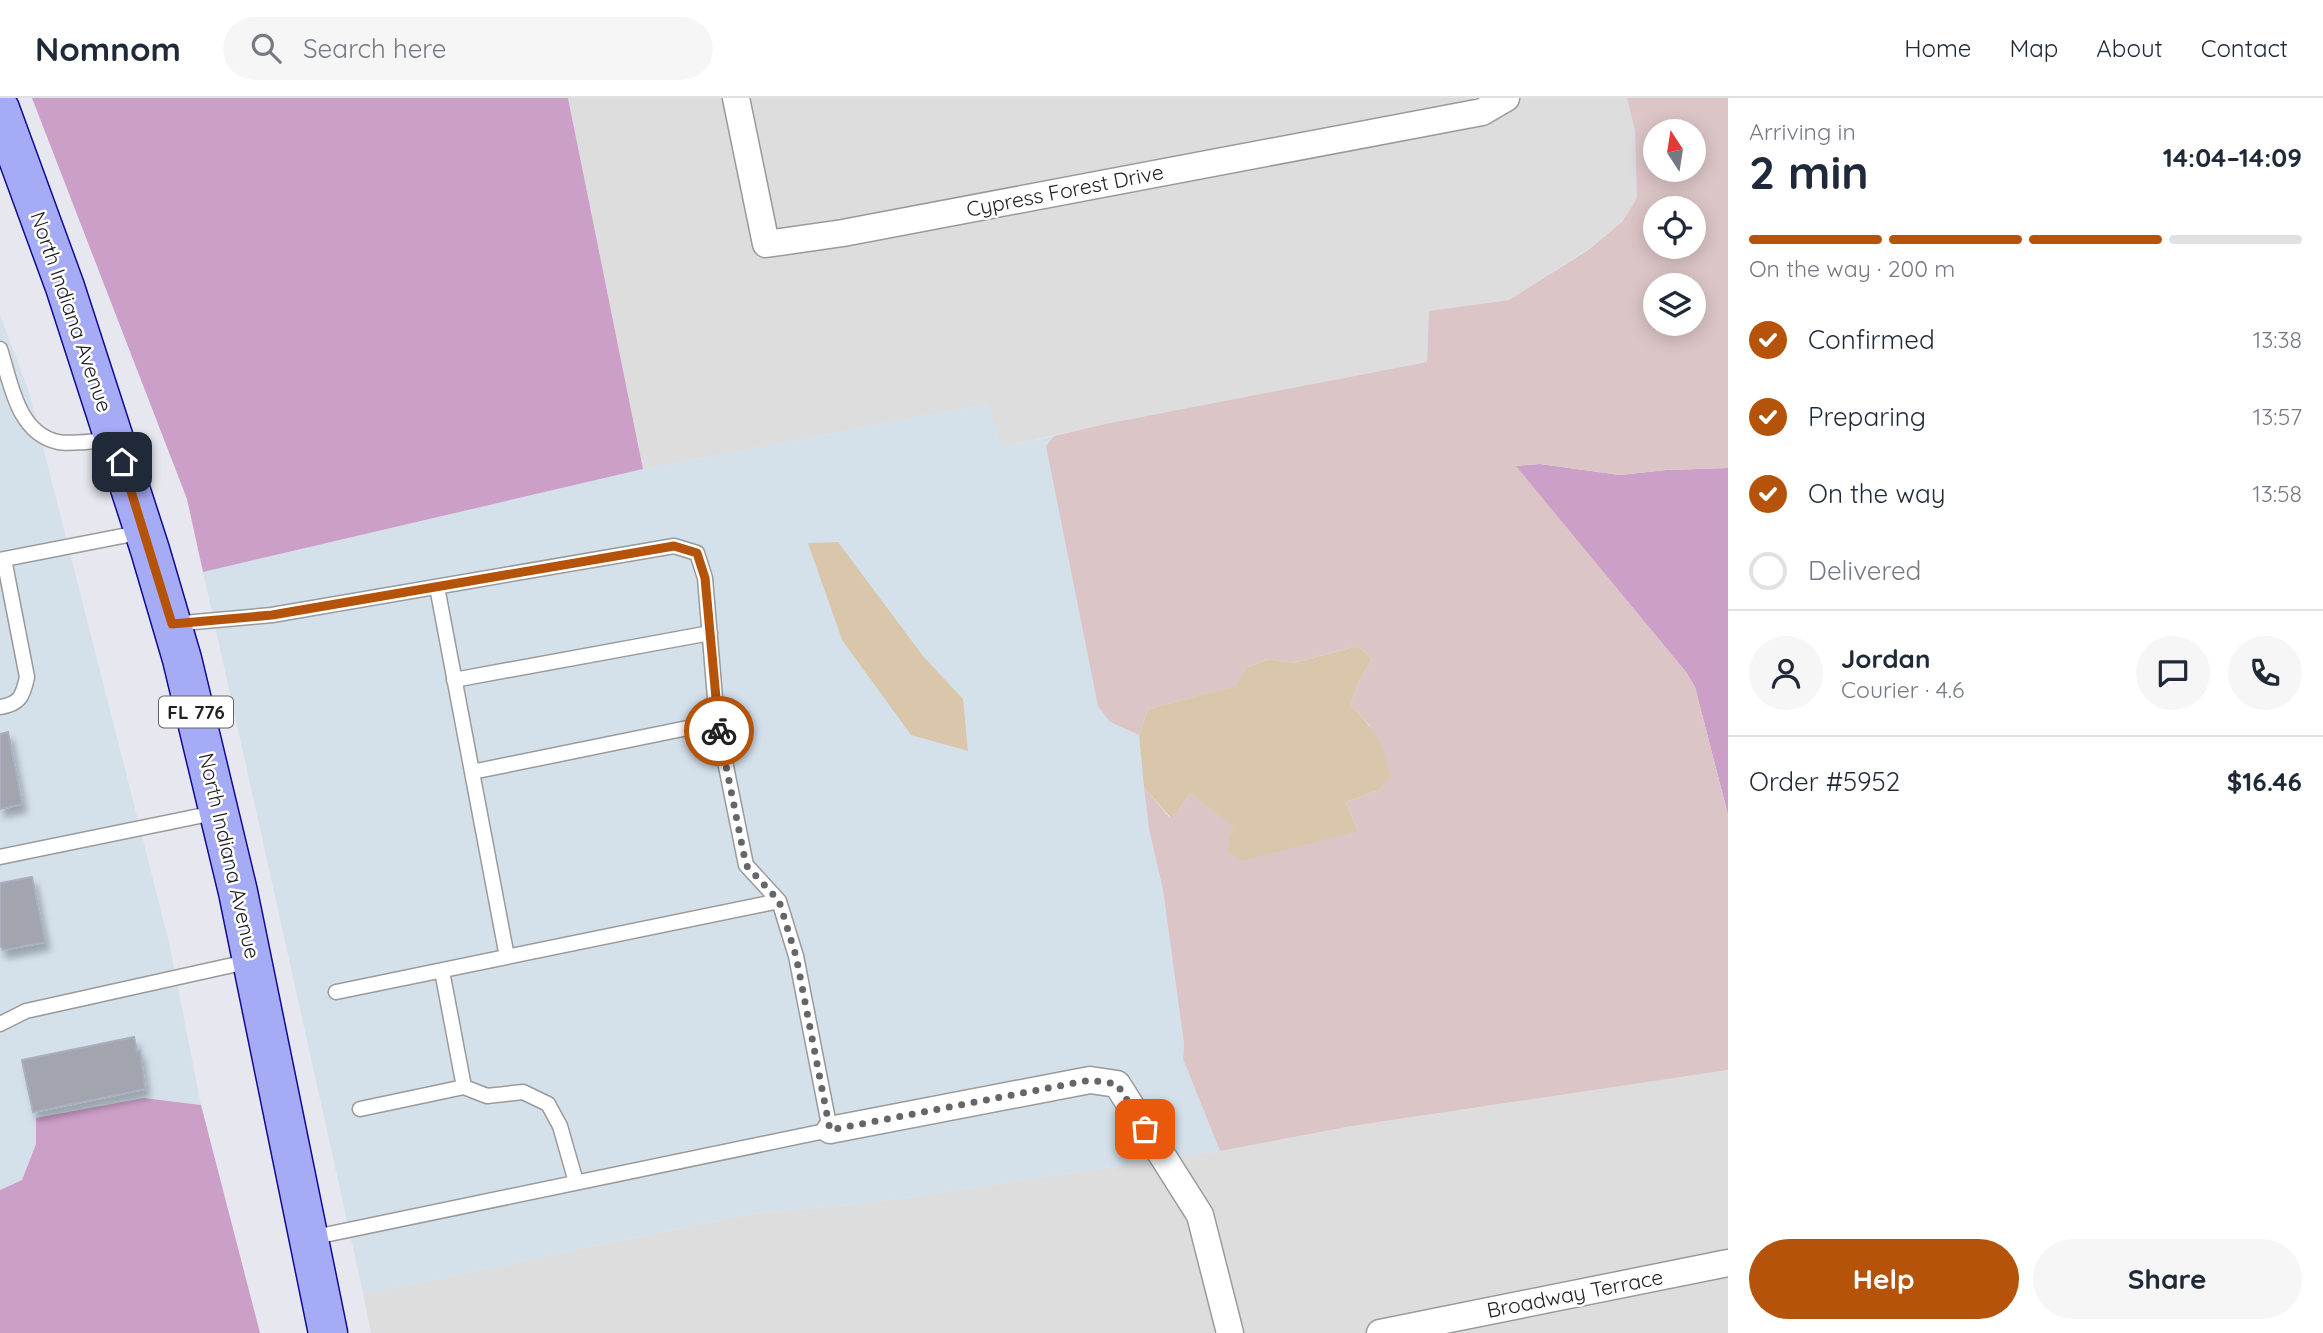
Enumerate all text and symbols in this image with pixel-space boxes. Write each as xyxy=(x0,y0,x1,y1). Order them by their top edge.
search box xyxy=(223,17,713,80)
text: Nomnom xyxy=(35,28,181,69)
icon: search xyxy=(247,29,285,67)
text: Search here xyxy=(303,32,447,65)
text: Home xyxy=(1904,33,1971,63)
text: Map xyxy=(2009,33,2058,63)
text: About xyxy=(2096,33,2163,63)
text: Contact xyxy=(2201,33,2288,63)
text: Arriving in xyxy=(1749,117,1856,146)
north arrow xyxy=(1643,119,1706,182)
map controls xyxy=(1643,119,1706,336)
text: 14:04–14:09 xyxy=(2163,141,2302,174)
text: 2 min xyxy=(1749,143,1869,201)
street label: Cypress Forest Drive xyxy=(964,158,1166,222)
button: locate xyxy=(1643,196,1706,259)
street label: North Indiana Avenue xyxy=(25,208,119,415)
text: On the way · 200 m xyxy=(1749,254,1955,283)
button: layers xyxy=(1643,273,1706,336)
icon: check xyxy=(1749,321,1787,359)
text: Confirmed xyxy=(1808,323,1935,356)
text: 13:38 xyxy=(2253,325,2302,354)
icon: check xyxy=(1749,398,1787,436)
text: Preparing xyxy=(1808,400,1926,433)
text: 13:57 xyxy=(2253,402,2302,431)
pin xyxy=(92,432,152,492)
icon: home xyxy=(103,443,141,481)
icon: check xyxy=(1749,475,1787,513)
text: On the way xyxy=(1808,477,1946,510)
text: 13:58 xyxy=(2252,479,2302,508)
text: Delivered xyxy=(1808,554,1921,587)
button: person xyxy=(1749,636,1823,710)
button: chat xyxy=(2136,636,2210,710)
button: phone xyxy=(2228,636,2302,710)
text: Jordan xyxy=(1841,642,1930,675)
text: Courier · 4.6 xyxy=(1841,675,1964,704)
road number: FL 776 xyxy=(159,696,233,727)
courier xyxy=(684,696,754,766)
icon: bike xyxy=(700,712,738,750)
street label: North Indiana Avenue xyxy=(194,750,266,961)
text: Order #5952 xyxy=(1749,765,1900,798)
text: $16.46 xyxy=(2227,765,2302,798)
pin xyxy=(1115,1099,1175,1159)
icon: bag xyxy=(1126,1110,1164,1148)
button: Help xyxy=(1749,1239,2019,1319)
button: Share xyxy=(2033,1239,2302,1319)
street label: Broadway Terrace xyxy=(1484,1263,1665,1323)

